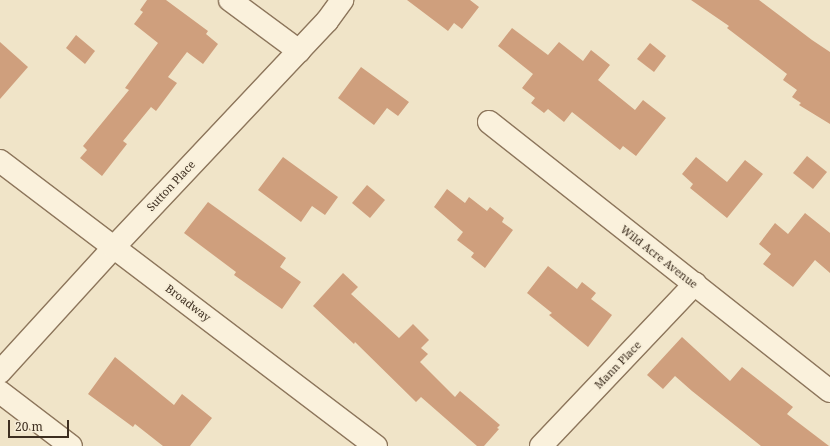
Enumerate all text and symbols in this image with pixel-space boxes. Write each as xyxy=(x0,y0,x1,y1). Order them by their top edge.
street label: Sutton Place xyxy=(144,158,198,214)
street label: Wild Acre Avenue xyxy=(618,223,700,291)
street label: Broadway xyxy=(163,282,213,324)
street label: Mann Place xyxy=(592,338,644,392)
scale bar xyxy=(10,412,71,438)
text: 20 m xyxy=(15,418,43,435)

